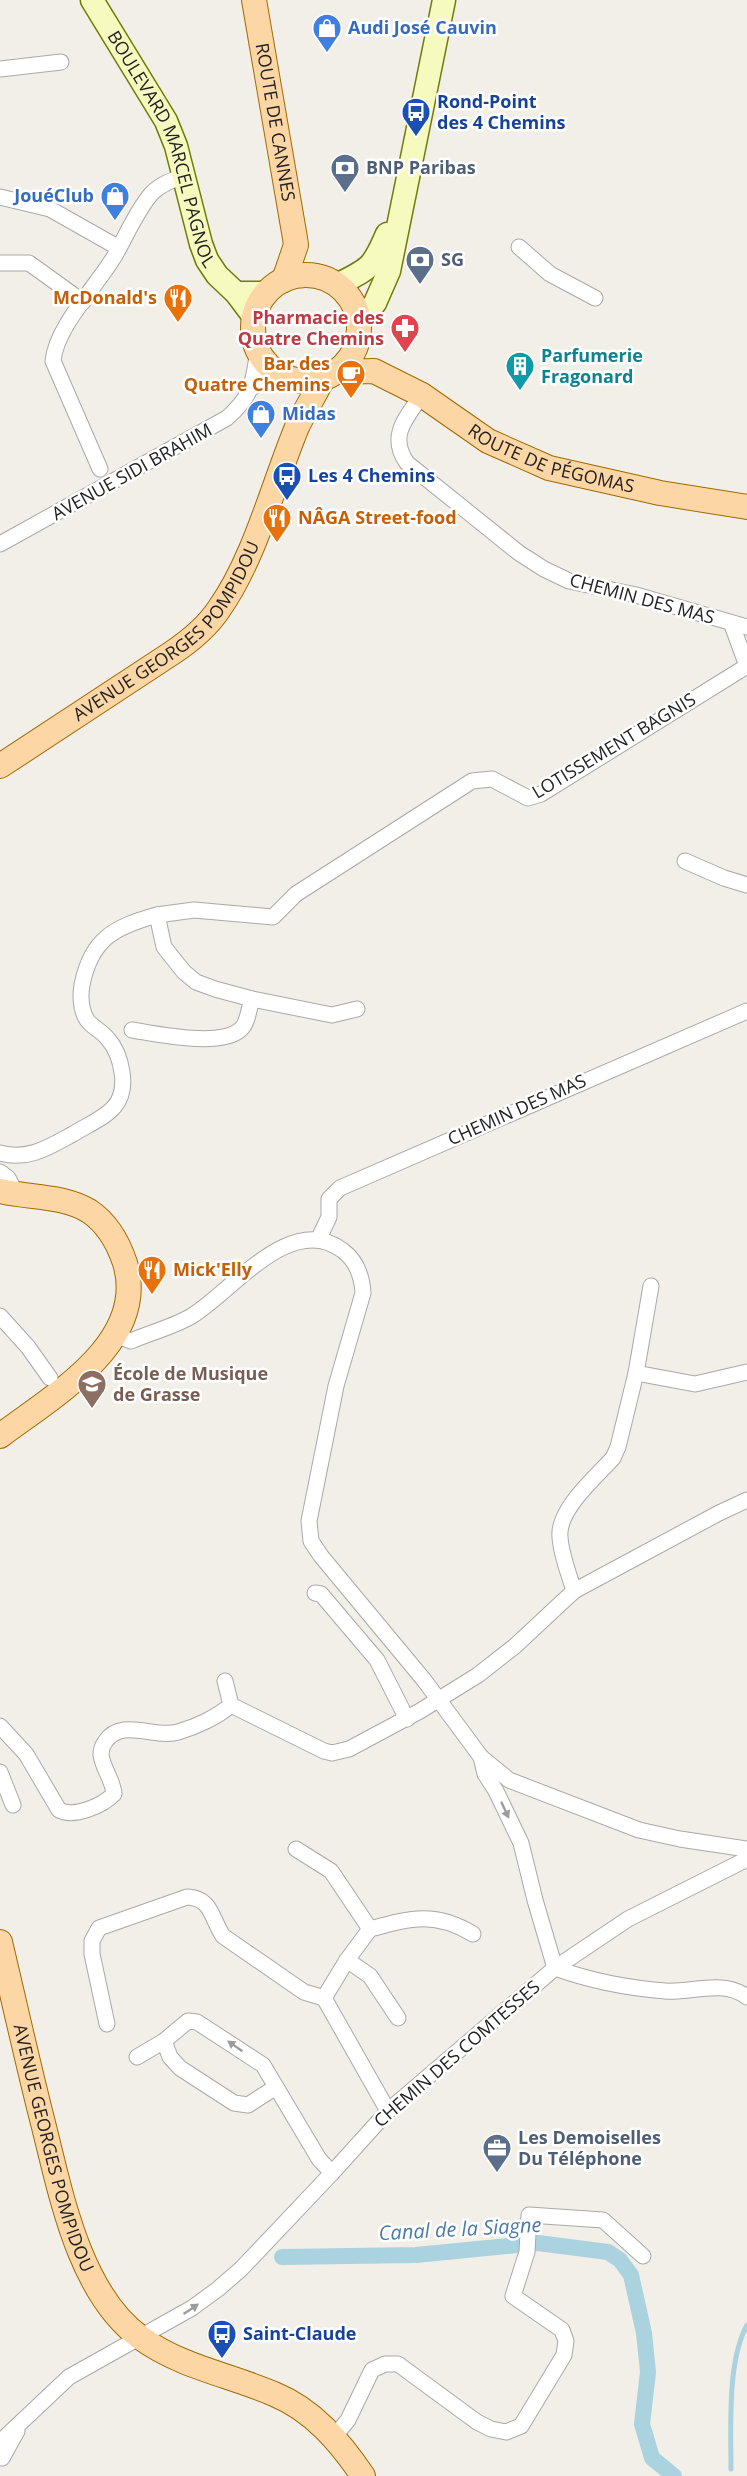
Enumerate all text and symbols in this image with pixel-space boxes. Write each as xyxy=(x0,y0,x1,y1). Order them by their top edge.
shop icon: Audi José Cauvin xyxy=(311,12,343,54)
place label: Audi José Cauvin xyxy=(348,15,497,39)
street label: BOULEVARD MARCEL PAGNOL xyxy=(103,26,222,272)
street label: ROUTE DE CANNES xyxy=(251,41,301,203)
place label: Rond-Point des 4 Chemins xyxy=(437,89,566,134)
bus stop icon: Rond-Point des 4 Chemins xyxy=(400,96,432,138)
bank icon: BNP Paribas xyxy=(329,152,361,194)
place label: BNP Paribas xyxy=(366,155,476,179)
shop icon: JouéClub xyxy=(99,180,131,222)
place label: JouéClub xyxy=(12,183,94,207)
bank icon: SG xyxy=(404,244,436,286)
place label: SG xyxy=(441,247,464,271)
restaurant icon: McDonald's xyxy=(162,282,194,324)
place label: McDonald's xyxy=(53,285,157,309)
place label: Pharmacie des Quatre Chemins xyxy=(238,305,384,350)
pharmacy icon: Pharmacie des Quatre Chemins xyxy=(389,312,421,354)
place label: Parfumerie Fragonard xyxy=(541,343,643,388)
building icon: Parfumerie Fragonard xyxy=(504,350,536,392)
place label: Bar des Quatre Chemins xyxy=(184,351,330,396)
cafe icon: Bar des Quatre Chemins xyxy=(335,358,367,400)
shop icon: Midas xyxy=(245,398,277,440)
place label: Midas xyxy=(282,401,336,425)
street label: AVENUE SIDI BRAHIM xyxy=(47,417,216,525)
street label: ROUTE DE PÉGOMAS xyxy=(464,418,637,498)
bus stop icon: Les 4 Chemins xyxy=(271,460,303,502)
place label: Les 4 Chemins xyxy=(308,463,435,487)
restaurant icon: NÂGA Street-food xyxy=(261,502,293,544)
place label: NÂGA Street-food xyxy=(298,505,457,529)
street label: AVENUE GEORGES POMPIDOU xyxy=(68,537,264,726)
street label: CHEMIN DES MAS xyxy=(567,567,718,629)
street label: LOTISSEMENT BAGNIS xyxy=(527,687,700,804)
street label: CHEMIN DES MAS xyxy=(444,1068,590,1150)
restaurant icon: Mick'Elly xyxy=(136,1254,168,1296)
place label: Mick'Elly xyxy=(173,1257,253,1281)
place label: École de Musique de Grasse xyxy=(113,1361,268,1406)
school or university icon: École de Musique de Grasse xyxy=(76,1368,108,1410)
one-way arrow xyxy=(501,1802,510,1819)
street label: CHEMIN DES COMTESSES xyxy=(368,1974,545,2132)
street label: AVENUE GEORGES POMPIDOU xyxy=(9,2022,100,2276)
one-way arrow xyxy=(228,2040,244,2052)
place label: Les Demoiselles Du Téléphone xyxy=(518,2125,661,2170)
office icon: Les Demoiselles Du Téléphone xyxy=(481,2132,513,2174)
water label: Canal de la Siagne xyxy=(378,2211,542,2246)
one-way arrow xyxy=(183,2303,199,2314)
bus stop icon: Saint-Claude xyxy=(206,2318,238,2360)
place label: Saint-Claude xyxy=(243,2321,356,2345)

